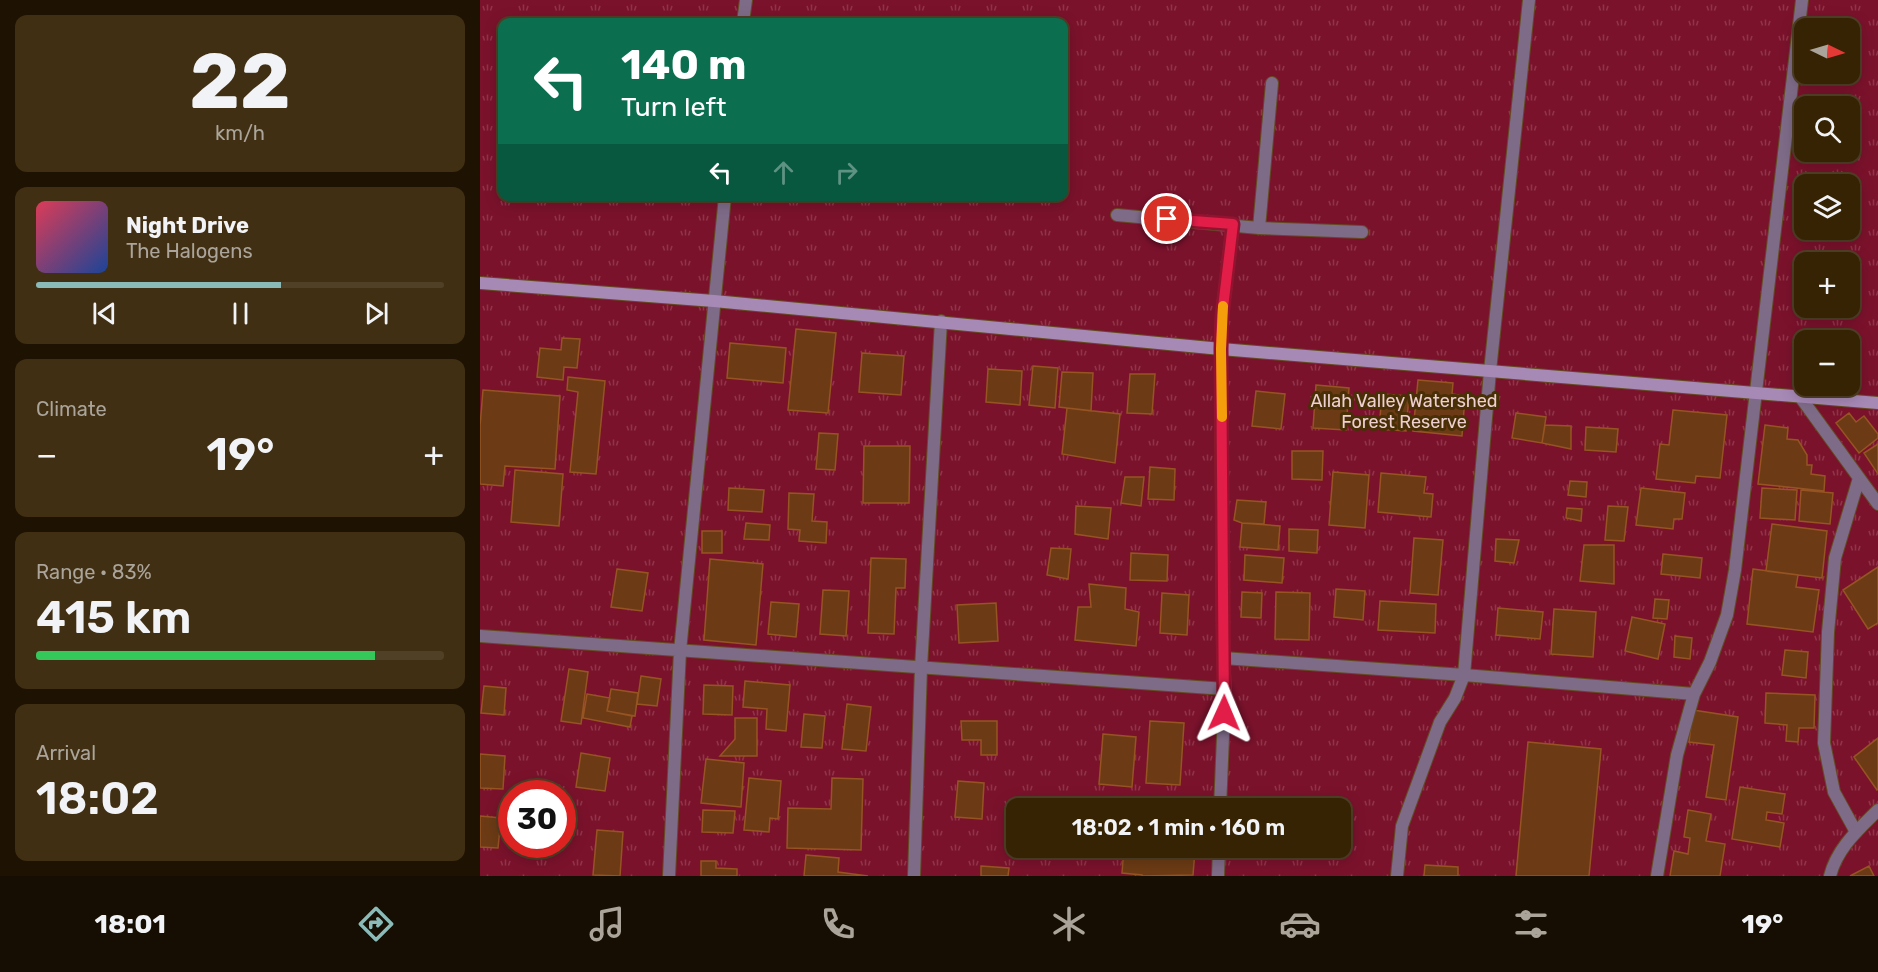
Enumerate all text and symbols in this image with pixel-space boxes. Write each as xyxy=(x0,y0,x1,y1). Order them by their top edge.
north arrow xyxy=(1794,18,1860,84)
map controls xyxy=(1794,18,1860,396)
text: 22 xyxy=(189,35,291,128)
text: 140 m xyxy=(621,40,747,90)
icon: left xyxy=(522,42,600,120)
text: Turn left xyxy=(621,91,726,123)
button: search xyxy=(1794,96,1860,162)
text: km/h xyxy=(215,121,265,145)
icon: left xyxy=(704,156,737,189)
icon: ahead xyxy=(767,156,800,189)
icon: right xyxy=(830,156,863,189)
button: layers xyxy=(1794,174,1860,240)
pin xyxy=(1141,193,1192,244)
icon: arrive xyxy=(1150,202,1183,235)
text: Night Drive xyxy=(126,212,249,239)
text: The Halogens xyxy=(126,239,253,263)
button: + xyxy=(1794,252,1860,318)
icon: previous xyxy=(88,297,121,330)
icon: pause xyxy=(224,297,257,330)
icon: next xyxy=(360,297,393,330)
button: − xyxy=(1794,330,1860,396)
park label: Allah Valley Watershed Forest Reserve xyxy=(1310,390,1498,433)
text: Climate xyxy=(36,397,107,421)
text: 19° xyxy=(206,428,274,481)
text: − xyxy=(36,435,57,474)
text: + xyxy=(423,435,444,474)
text: Range · 83% xyxy=(36,560,152,584)
text: 415 km xyxy=(36,591,191,644)
position arrow xyxy=(1192,681,1256,745)
text: Arrival xyxy=(36,741,96,765)
text: 18:02 xyxy=(36,772,159,825)
speed limit sign: 30 xyxy=(498,780,576,858)
text: 18:02 · 1 min · 160 m xyxy=(1072,814,1285,841)
icon: directions xyxy=(355,903,397,945)
icon: music xyxy=(586,903,628,945)
icon: phone xyxy=(817,903,859,945)
icon: climate xyxy=(1048,903,1090,945)
icon: car xyxy=(1279,903,1321,945)
icon: filters xyxy=(1510,903,1552,945)
text: 18:01 xyxy=(95,908,166,940)
text: 19° xyxy=(1742,908,1783,940)

